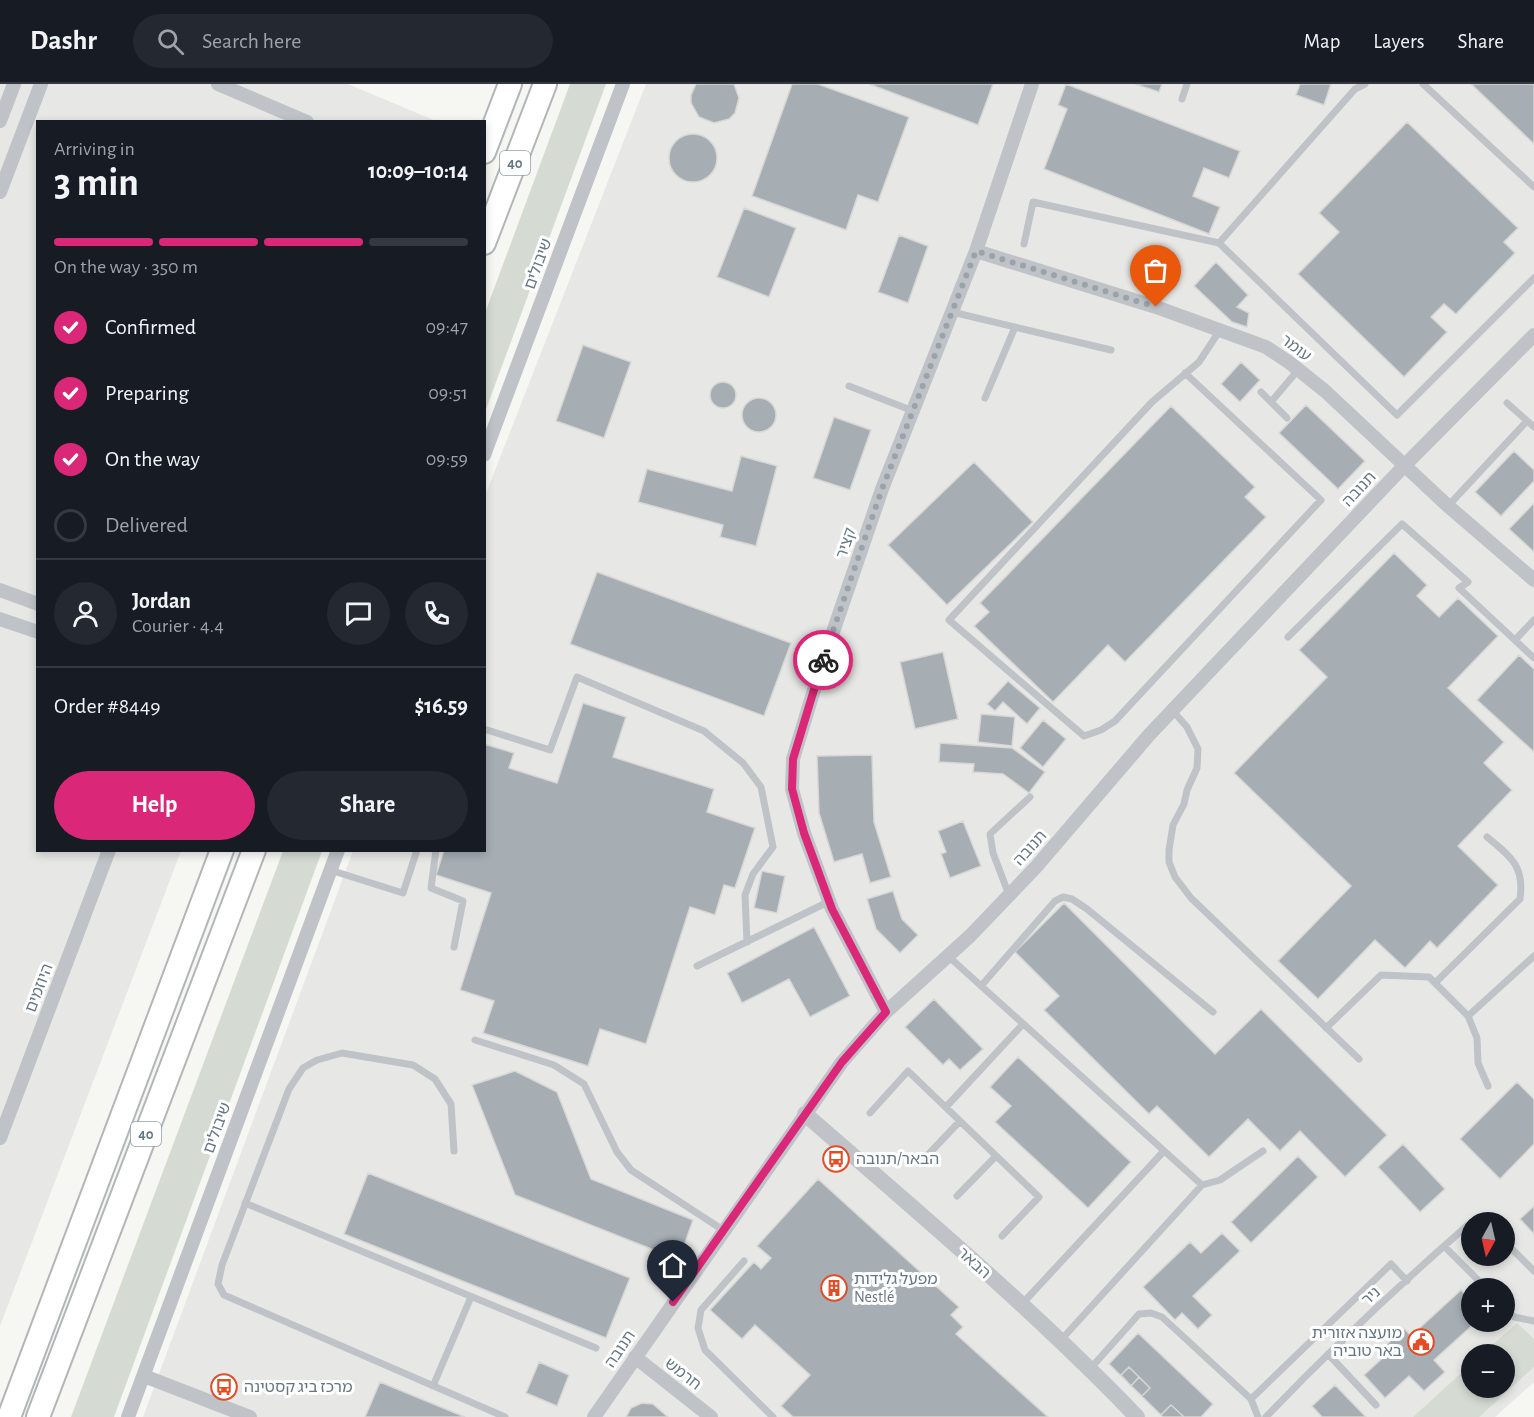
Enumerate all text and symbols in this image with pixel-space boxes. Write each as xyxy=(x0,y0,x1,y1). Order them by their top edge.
search box xyxy=(133,14,553,68)
icon: search xyxy=(154,25,187,58)
text: Dashr xyxy=(30,27,97,55)
text: Search here xyxy=(202,30,301,52)
text: Map xyxy=(1304,31,1340,52)
text: Layers xyxy=(1373,31,1424,52)
text: Share xyxy=(1457,31,1504,52)
text: Arriving in xyxy=(54,139,135,159)
road number: 40 xyxy=(500,151,530,175)
text: 10:09–10:14 xyxy=(368,160,468,182)
text: 3 min xyxy=(54,164,139,203)
street label: שיבולים xyxy=(521,236,555,292)
pin xyxy=(1130,245,1181,307)
icon: bag xyxy=(1139,254,1172,287)
text: On the way · 350 m xyxy=(54,257,198,277)
icon: check xyxy=(54,311,87,344)
text: Confirmed xyxy=(105,316,196,338)
text: 09:47 xyxy=(426,317,468,337)
street label: עומר xyxy=(1278,332,1314,364)
icon: check xyxy=(54,377,87,410)
text: Preparing xyxy=(105,382,189,404)
text: 09:51 xyxy=(428,383,468,403)
icon: check xyxy=(54,443,87,476)
text: On the way xyxy=(105,448,200,470)
text: 09:59 xyxy=(426,449,468,469)
street label: תנובה xyxy=(1339,469,1379,509)
text: Delivered xyxy=(105,514,188,536)
street label: קציר xyxy=(833,526,859,560)
button: person xyxy=(54,582,117,645)
button: chat xyxy=(327,582,390,645)
button: phone xyxy=(405,582,468,645)
text: Jordan xyxy=(132,590,191,612)
text: Courier · 4.4 xyxy=(132,616,224,636)
courier xyxy=(793,630,853,690)
icon: bike xyxy=(807,644,840,677)
text: Order #8449 xyxy=(54,695,161,717)
text: $16.59 xyxy=(414,695,468,717)
button: Help xyxy=(54,771,255,840)
button: Share xyxy=(267,771,468,840)
street label: תנובה xyxy=(1010,827,1050,869)
street label: היוזמים xyxy=(22,962,56,1014)
street label: שיבולים xyxy=(200,1100,234,1156)
road number: 40 xyxy=(131,1122,161,1146)
bus stop icon: הבאר/תנובה xyxy=(821,1144,851,1174)
place label: הבאר/תנובה xyxy=(856,1151,939,1167)
north arrow xyxy=(1461,1212,1515,1266)
map controls xyxy=(1461,1212,1515,1398)
pin xyxy=(647,1240,698,1302)
street label: הבאר xyxy=(955,1244,993,1282)
icon: home xyxy=(656,1249,689,1282)
place label: מפעל גלידות Nestlé xyxy=(854,1271,937,1305)
building icon: מפעל גלידות Nestlé xyxy=(819,1273,849,1303)
button: + xyxy=(1461,1278,1515,1332)
street label: ניר xyxy=(1359,1284,1383,1308)
place label: מועצה אזורית באר טוביה xyxy=(1312,1325,1402,1359)
public building icon: מועצה אזורית באר טוביה xyxy=(1406,1327,1436,1357)
street label: תנובה xyxy=(602,1328,638,1370)
button: − xyxy=(1461,1344,1515,1398)
street label: חרמש xyxy=(662,1355,704,1393)
bus stop icon: מרכז ביג קסטינה xyxy=(209,1372,239,1402)
place label: מרכז ביג קסטינה xyxy=(244,1379,353,1395)

